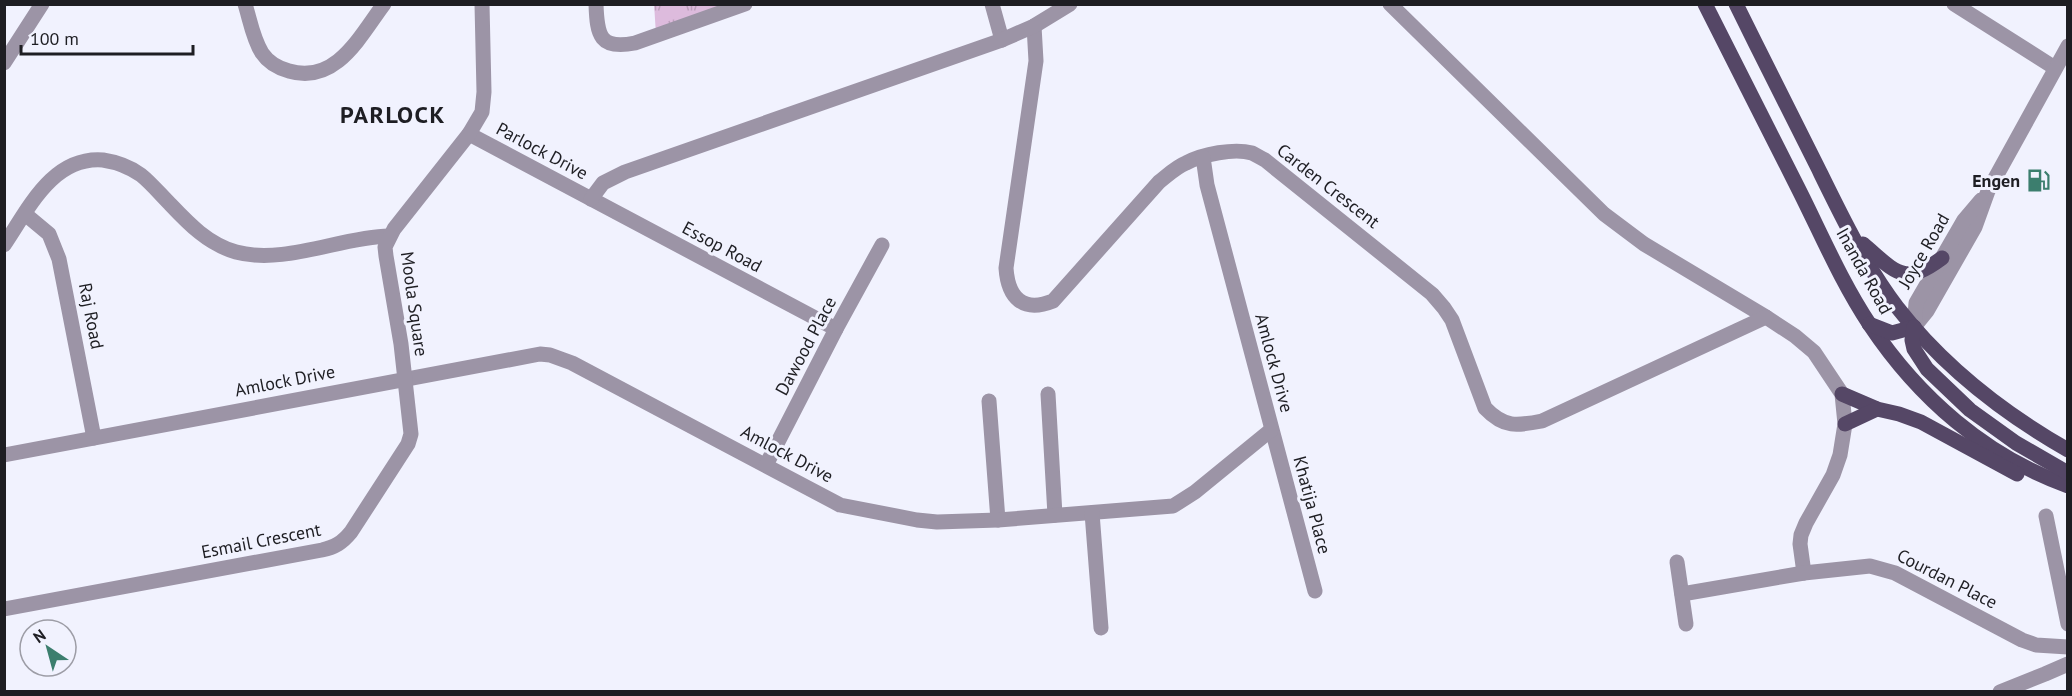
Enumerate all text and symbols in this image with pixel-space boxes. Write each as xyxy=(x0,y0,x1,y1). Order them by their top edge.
scale bar xyxy=(21,18,194,56)
text: 100 m xyxy=(30,27,79,50)
district label: PARLOCK xyxy=(340,99,446,130)
street label: Parlock Drive xyxy=(492,117,592,184)
street label: Carden Crescent xyxy=(1272,138,1384,233)
fuel station icon: Engen xyxy=(2025,168,2051,194)
place label: Engen xyxy=(1972,169,2020,192)
street label: Joyce Road xyxy=(1892,209,1954,293)
street label: Essop Road xyxy=(678,216,766,277)
street label: Inanda Road xyxy=(1831,223,1898,318)
street label: Moola Square xyxy=(396,250,433,358)
street label: Raj Road xyxy=(74,281,109,351)
street label: Dawood Place xyxy=(770,292,841,399)
street label: Amlock Drive xyxy=(1250,311,1299,415)
street label: Amlock Drive xyxy=(233,360,337,401)
street label: Amlock Drive xyxy=(737,420,837,488)
street label: Khatija Place xyxy=(1288,453,1337,556)
street label: Esmail Crescent xyxy=(199,518,323,563)
street label: Courdan Place xyxy=(1893,543,2001,614)
north arrow xyxy=(18,618,78,678)
text: N xyxy=(29,625,49,647)

